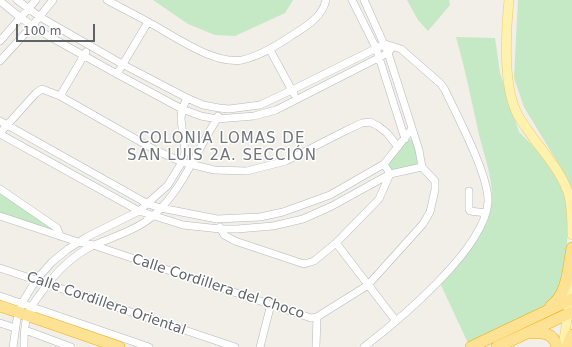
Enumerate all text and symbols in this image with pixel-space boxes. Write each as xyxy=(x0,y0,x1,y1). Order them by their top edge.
scale bar xyxy=(18,16,97,42)
text: 100 m xyxy=(23,24,61,38)
district label: COLONIA LOMAS DE SAN LUIS 2A. SECCIÓN xyxy=(127,130,317,165)
street label: Calle Cordillera del Choco xyxy=(130,251,306,323)
street label: Calle Cordillera Oriental xyxy=(24,269,188,339)

